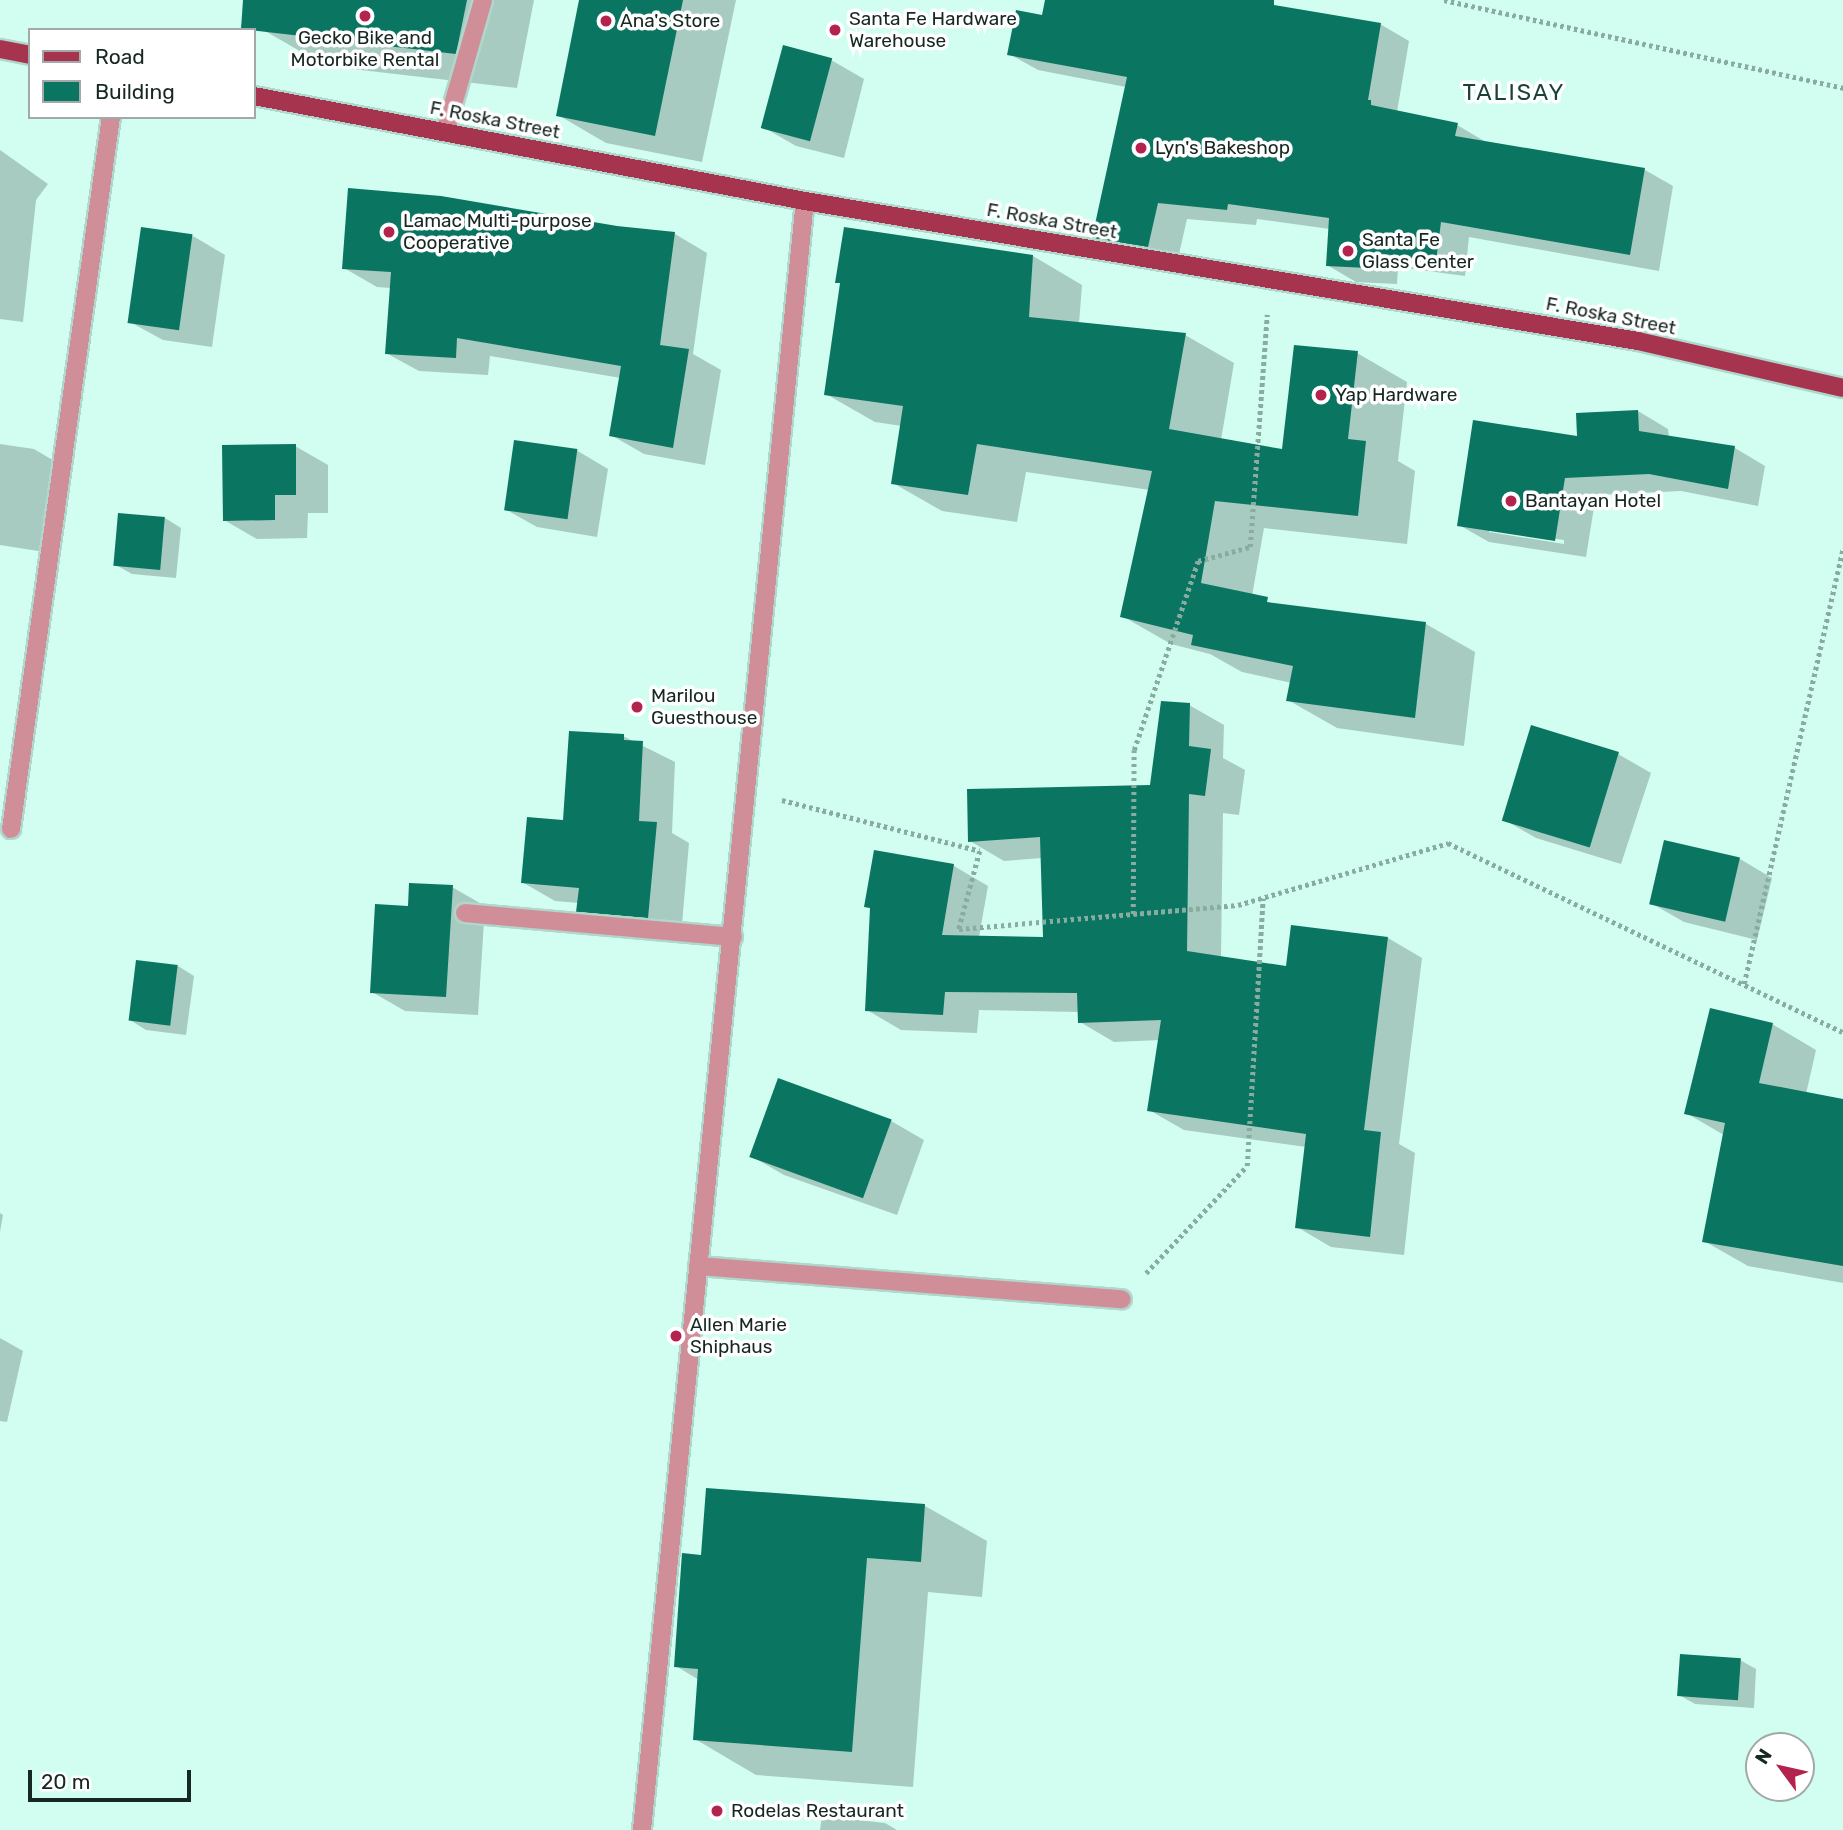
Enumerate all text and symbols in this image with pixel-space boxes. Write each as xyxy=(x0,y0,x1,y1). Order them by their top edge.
marker: Gecko Bike and Motorbike Rental xyxy=(357,8,373,24)
place label: Santa Fe Hardware Warehouse xyxy=(849,8,1017,52)
place label: Ana's Store xyxy=(620,10,720,32)
marker: Ana's Store xyxy=(598,13,614,29)
marker: Santa Fe Hardware Warehouse xyxy=(827,22,843,38)
place label: Gecko Bike and Motorbike Rental xyxy=(291,27,439,71)
legend xyxy=(28,28,256,119)
text: Road xyxy=(95,44,145,69)
district label: TALISAY xyxy=(1463,78,1565,106)
text: Building xyxy=(95,79,175,104)
street label: F. Roska Street xyxy=(428,96,562,144)
place label: Lyn's Bakeshop xyxy=(1155,137,1290,159)
marker: Lyn's Bakeshop xyxy=(1133,140,1149,156)
street label: F. Roska Street xyxy=(985,198,1119,244)
place label: Lamac Multi-purpose Cooperative xyxy=(403,210,592,254)
marker: Lamac Multi-purpose Cooperative xyxy=(381,224,397,240)
place label: Santa Fe Glass Center xyxy=(1362,229,1474,273)
marker: Santa Fe Glass Center xyxy=(1340,243,1356,259)
street label: F. Roska Street xyxy=(1544,292,1678,340)
place label: Yap Hardware xyxy=(1335,384,1457,406)
marker: Yap Hardware xyxy=(1313,387,1329,403)
place label: Bantayan Hotel xyxy=(1525,490,1661,512)
marker: Bantayan Hotel xyxy=(1503,493,1519,509)
place label: Marilou Guesthouse xyxy=(651,685,757,729)
marker: Marilou Guesthouse xyxy=(629,699,645,715)
place label: Allen Marie Shiphaus xyxy=(690,1314,787,1358)
marker: Allen Marie Shiphaus xyxy=(668,1328,684,1344)
north arrow xyxy=(1745,1732,1815,1802)
text: N xyxy=(1750,1744,1777,1768)
scale bar xyxy=(32,1756,194,1800)
text: 20 m xyxy=(41,1769,90,1794)
place label: Rodelas Restaurant xyxy=(731,1800,904,1822)
marker: Rodelas Restaurant xyxy=(709,1803,725,1819)

